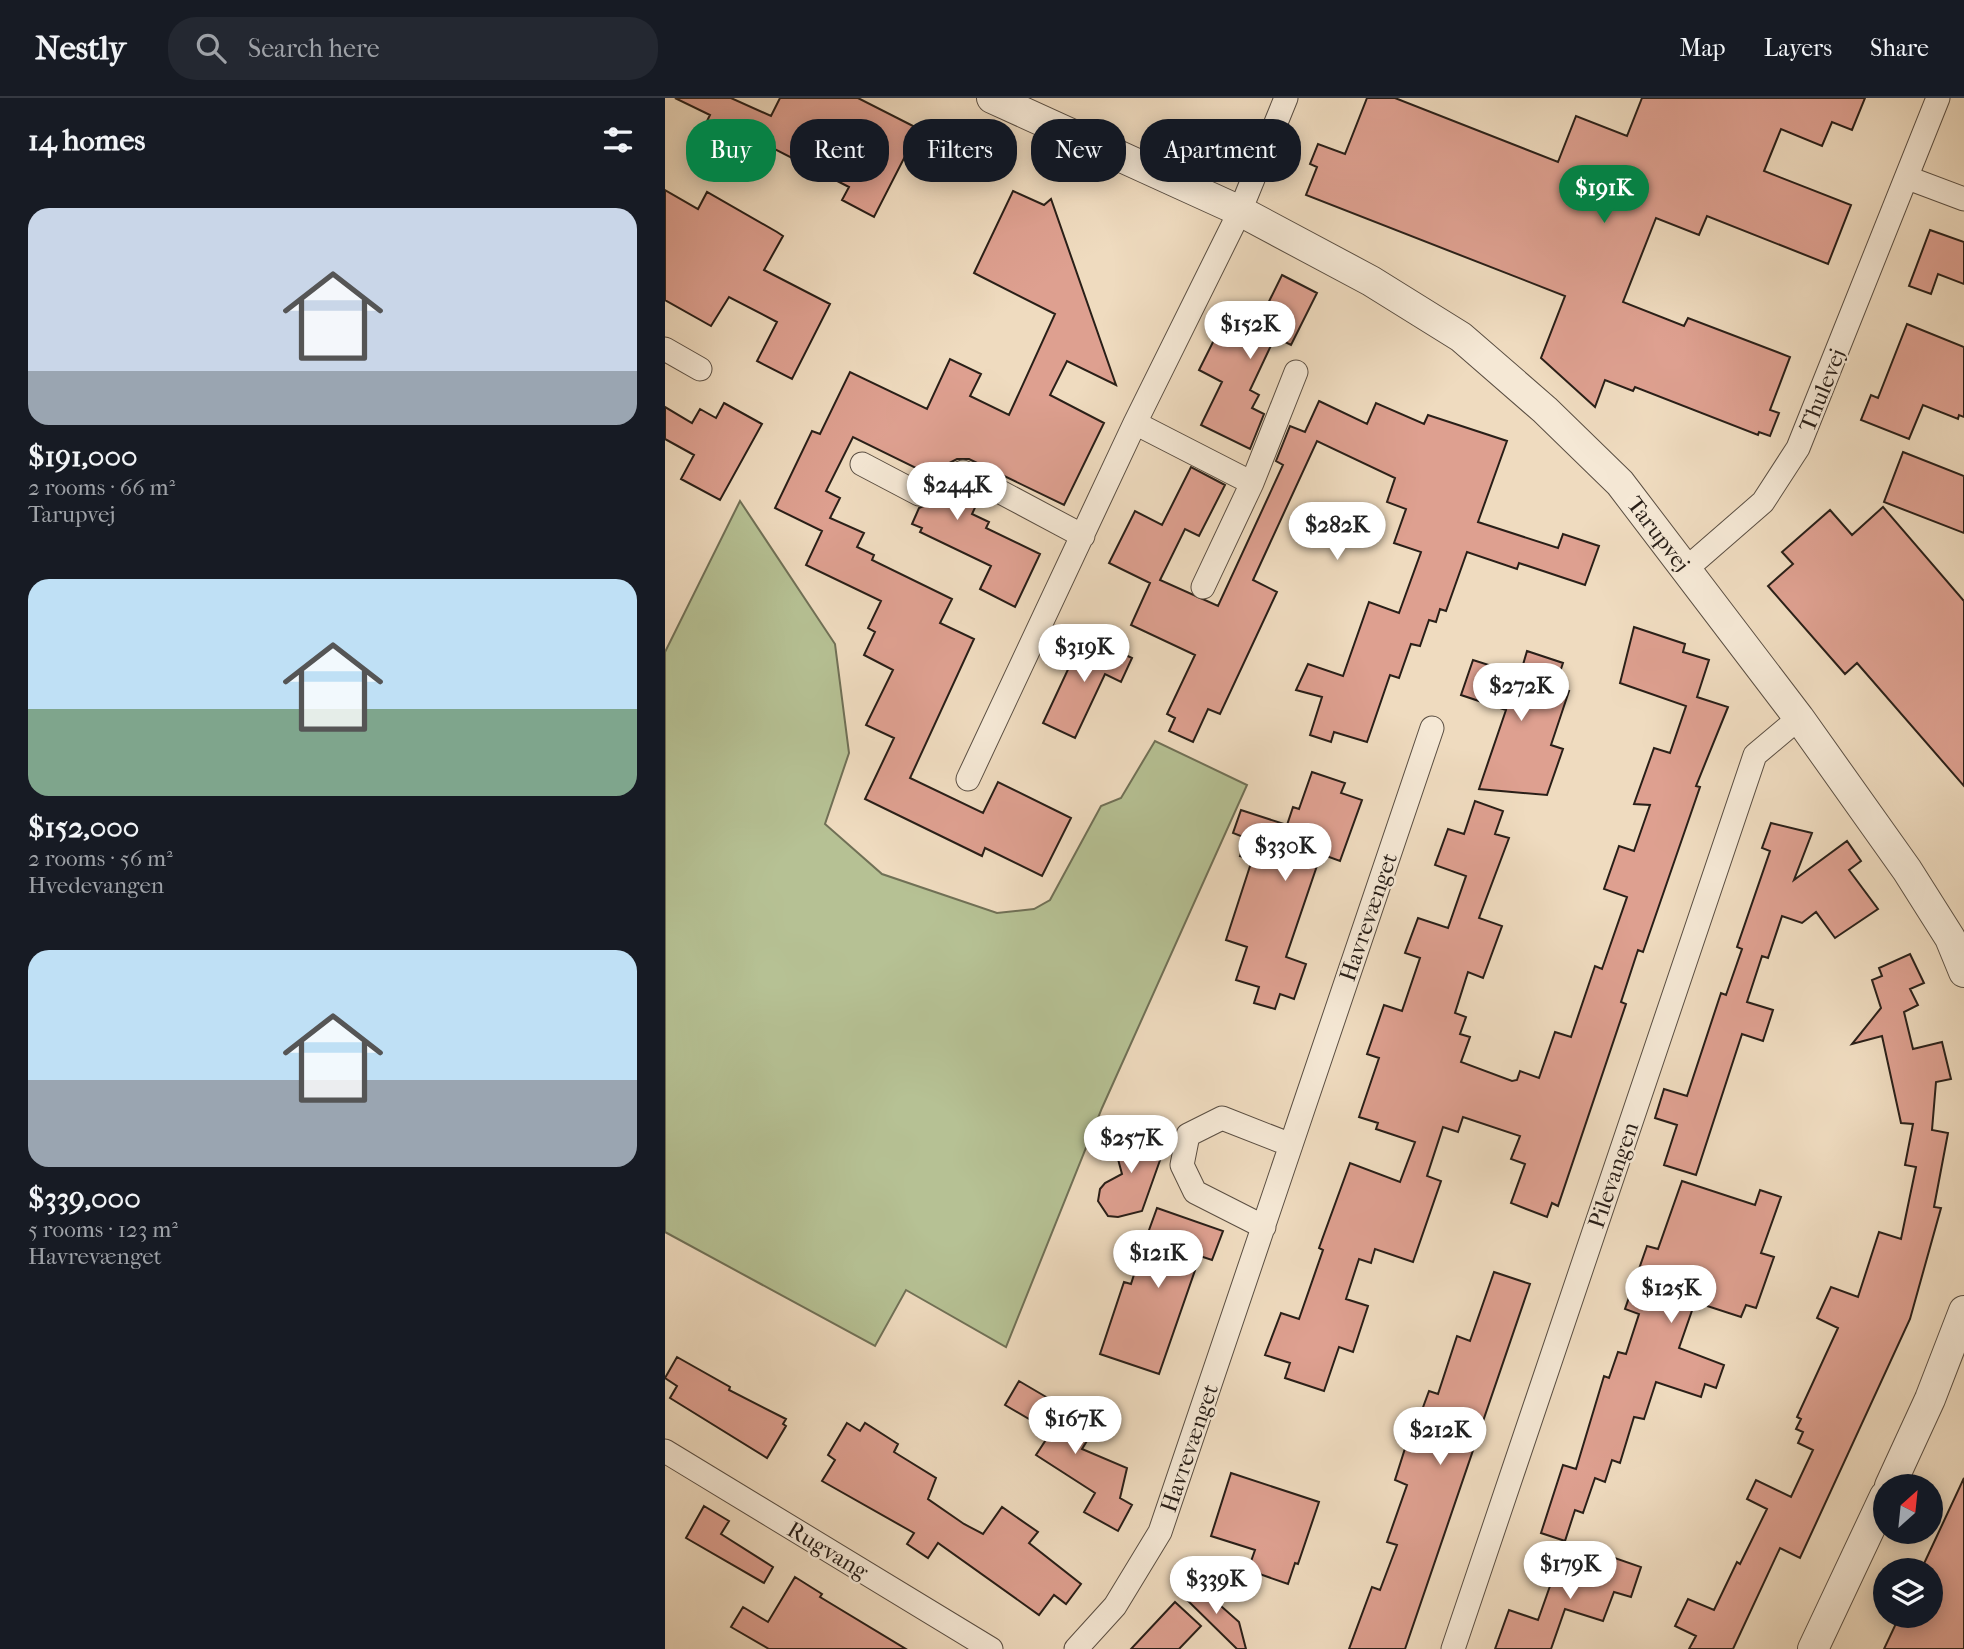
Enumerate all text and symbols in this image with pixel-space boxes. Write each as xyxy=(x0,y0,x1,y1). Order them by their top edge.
search box xyxy=(168,17,658,80)
text: Nestly xyxy=(35,29,126,68)
icon: search xyxy=(192,29,230,67)
text: Search here xyxy=(248,33,380,64)
text: Map xyxy=(1680,34,1726,62)
text: Layers xyxy=(1764,34,1832,62)
text: Share xyxy=(1870,34,1929,62)
chip: Buy xyxy=(686,119,776,182)
chip: Rent xyxy=(790,119,889,182)
chip: Filters xyxy=(903,119,1017,182)
chip: New xyxy=(1031,119,1126,182)
chip: Apartment xyxy=(1140,119,1301,182)
icon: filters xyxy=(599,121,637,159)
text: 14 homes xyxy=(28,123,145,158)
pin: $191K xyxy=(1555,166,1653,225)
text: $191K xyxy=(1575,174,1633,201)
icon: home xyxy=(270,253,396,379)
pin: $152K xyxy=(1201,302,1299,361)
text: $152K xyxy=(1220,310,1280,337)
street label: Thulevej xyxy=(1794,345,1851,436)
text: $191,000 xyxy=(28,439,138,474)
pin: $244K xyxy=(908,462,1006,522)
text: $244K xyxy=(923,471,991,498)
text: 2 rooms · 66 m² xyxy=(28,474,175,501)
street label: Tarupvej xyxy=(1621,491,1696,577)
text: Tarupvej xyxy=(28,501,115,528)
pin: $282K xyxy=(1288,503,1386,562)
text: $282K xyxy=(1305,511,1369,538)
icon: home xyxy=(270,624,396,750)
pin: $319K xyxy=(1035,624,1133,684)
text: $319K xyxy=(1054,633,1114,660)
pin: $272K xyxy=(1472,664,1570,723)
text: $272K xyxy=(1489,672,1553,699)
text: $152,000 xyxy=(28,810,139,845)
pin: $330K xyxy=(1236,824,1334,883)
text: $330K xyxy=(1255,832,1315,859)
text: 2 rooms · 56 m² xyxy=(28,845,173,872)
street label: Havrevænget xyxy=(1334,850,1403,985)
text: Hvedevangen xyxy=(28,872,164,899)
icon: home xyxy=(270,995,396,1121)
pin: $257K xyxy=(1082,1116,1180,1175)
street label: Pilevangen xyxy=(1583,1118,1644,1232)
text: $257K xyxy=(1100,1124,1162,1151)
text: $339,000 xyxy=(28,1181,141,1216)
text: 5 rooms · 123 m² xyxy=(28,1216,178,1243)
pin: $121K xyxy=(1109,1230,1207,1290)
text: $121K xyxy=(1129,1239,1187,1266)
text: Havrevænget xyxy=(28,1243,162,1270)
pin: $125K xyxy=(1622,1266,1720,1325)
text: $125K xyxy=(1641,1274,1701,1301)
street label: Havrevænget xyxy=(1155,1381,1224,1516)
pin: $167K xyxy=(1026,1396,1124,1456)
text: $167K xyxy=(1045,1405,1105,1432)
pin: $212K xyxy=(1391,1408,1489,1467)
text: $212K xyxy=(1409,1416,1471,1443)
north arrow xyxy=(1873,1474,1943,1544)
map controls xyxy=(1873,1474,1943,1628)
street label: Rugvang xyxy=(782,1516,874,1585)
pin: $179K xyxy=(1521,1542,1619,1601)
text: $179K xyxy=(1540,1550,1600,1577)
pin: $339K xyxy=(1167,1556,1265,1616)
button: layers xyxy=(1873,1558,1943,1628)
text: $339K xyxy=(1186,1565,1246,1592)

